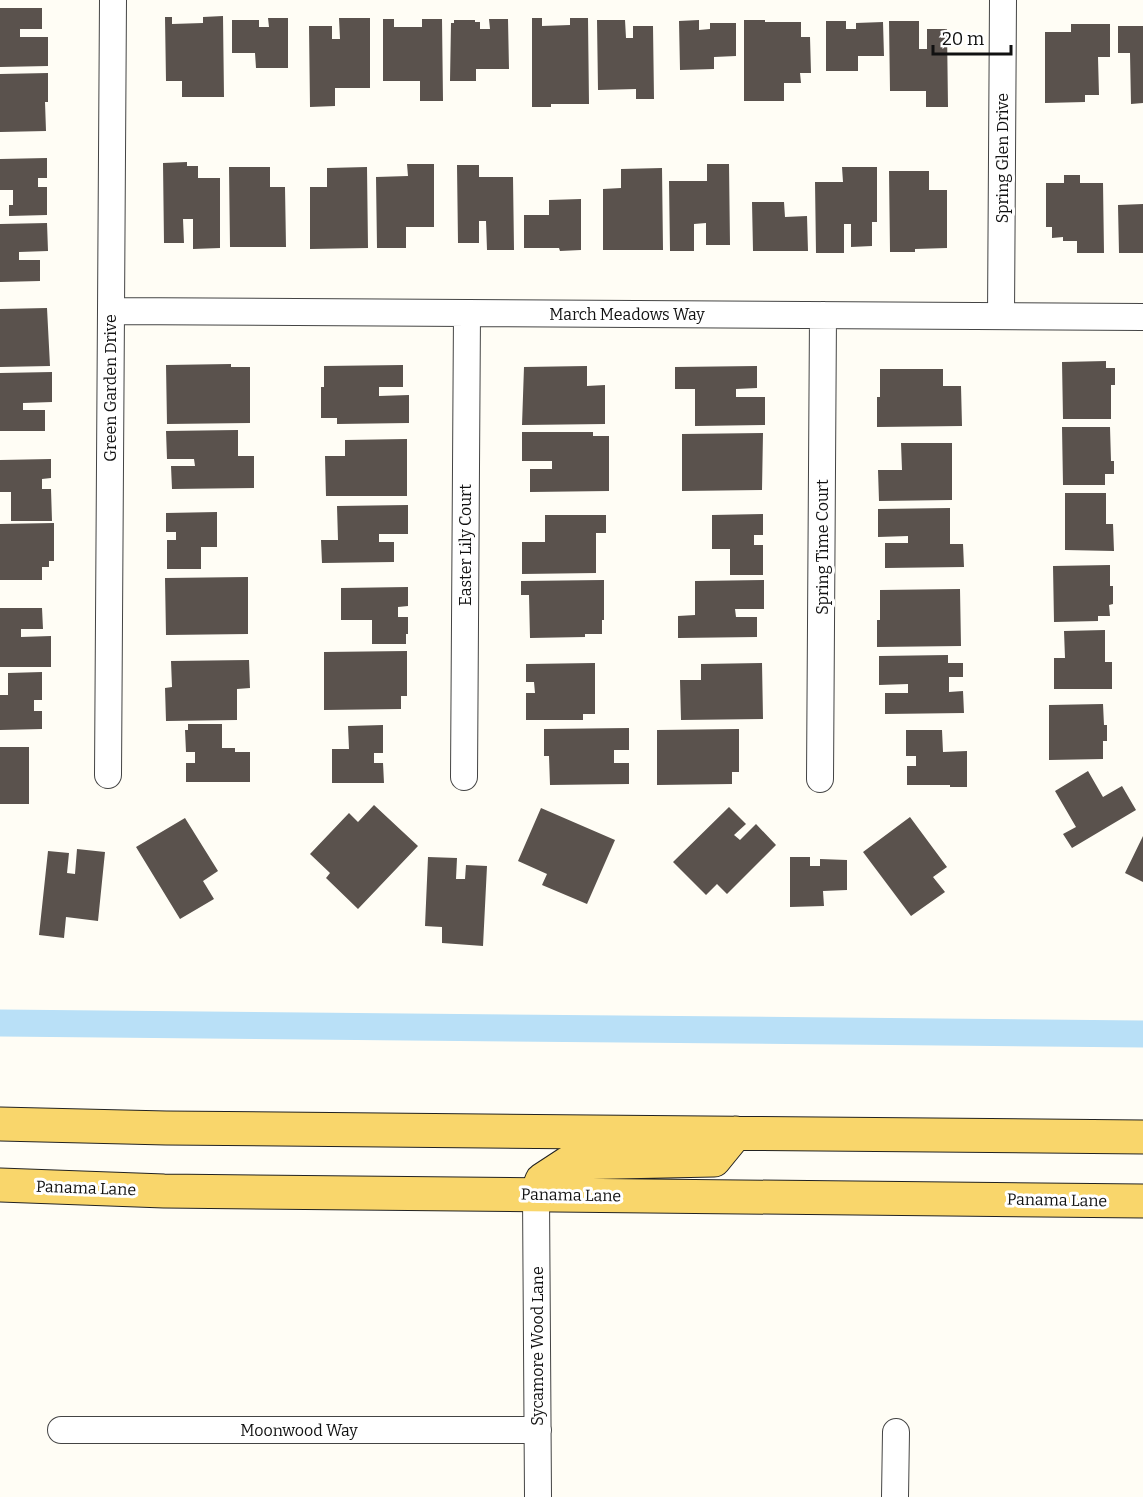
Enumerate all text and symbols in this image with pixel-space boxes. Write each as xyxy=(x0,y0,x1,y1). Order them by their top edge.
scale bar xyxy=(933,18,1011,56)
text: 20 m xyxy=(942,28,984,50)
street label: Spring Glen Drive xyxy=(993,93,1012,223)
street label: March Meadows Way xyxy=(549,305,705,324)
street label: Green Garden Drive xyxy=(101,314,120,462)
street label: Spring Time Court xyxy=(813,479,832,615)
street label: Easter Lily Court xyxy=(456,484,475,606)
street label: Panama Lane xyxy=(36,1177,136,1199)
street label: Panama Lane xyxy=(521,1185,621,1205)
street label: Panama Lane xyxy=(1007,1190,1107,1210)
street label: Sycamore Wood Lane xyxy=(528,1266,547,1426)
street label: Moonwood Way xyxy=(240,1421,358,1440)

